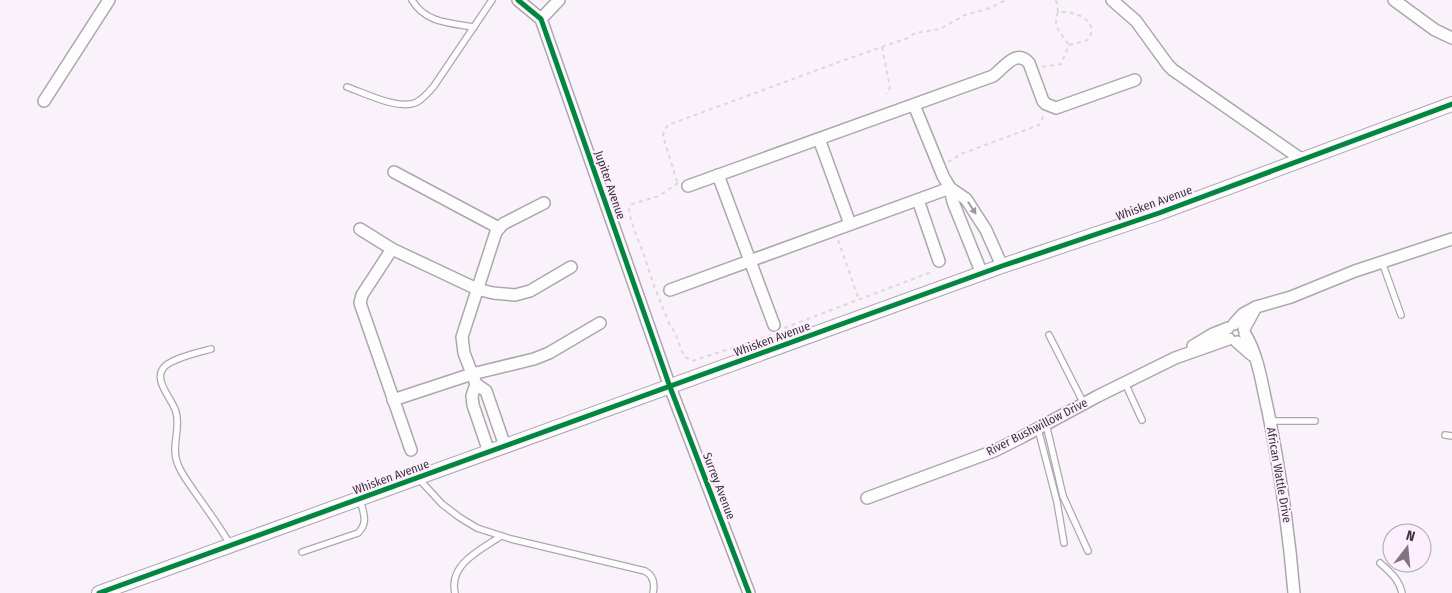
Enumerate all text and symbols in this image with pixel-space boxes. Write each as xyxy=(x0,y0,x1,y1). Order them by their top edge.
street label: Jupiter Avenue xyxy=(592,149,628,221)
street label: Whisken Avenue xyxy=(1114,183,1194,223)
one-way arrow xyxy=(967,202,977,215)
street label: Whisken Avenue xyxy=(732,319,812,359)
street label: River Bushwillow Drive xyxy=(984,395,1090,459)
street label: African Wattle Drive xyxy=(1264,426,1294,524)
street label: Surrey Avenue xyxy=(700,451,738,521)
street label: Whisken Avenue xyxy=(351,457,431,497)
north arrow xyxy=(1382,523,1432,573)
text: N xyxy=(1404,527,1417,545)

